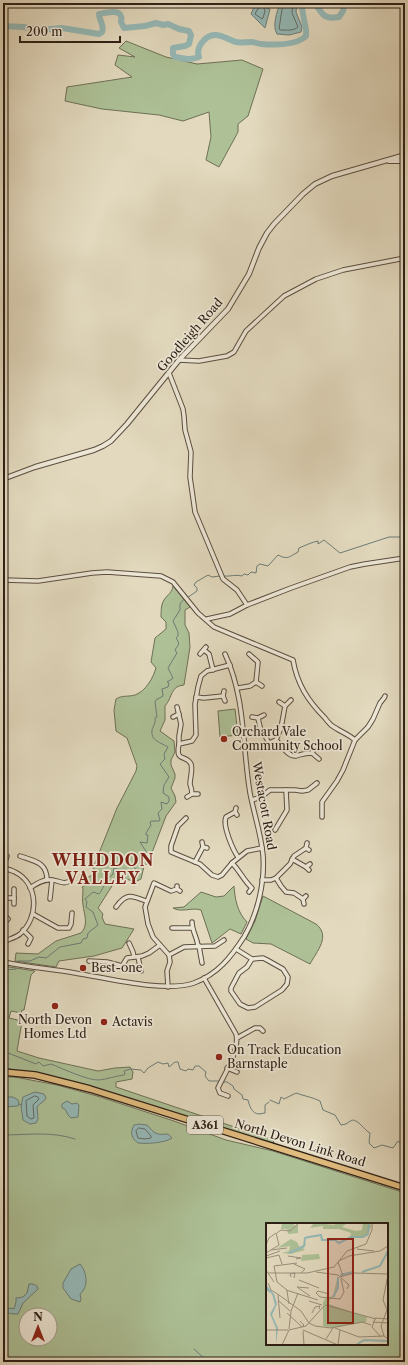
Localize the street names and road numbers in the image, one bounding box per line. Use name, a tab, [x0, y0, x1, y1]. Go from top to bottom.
street label: Goodleigh Road	[154, 294, 226, 374]
street label: Westacott Road	[249, 760, 280, 852]
street label: North Devon Link Road	[233, 1115, 368, 1170]
road number: A361	[187, 1116, 223, 1134]

